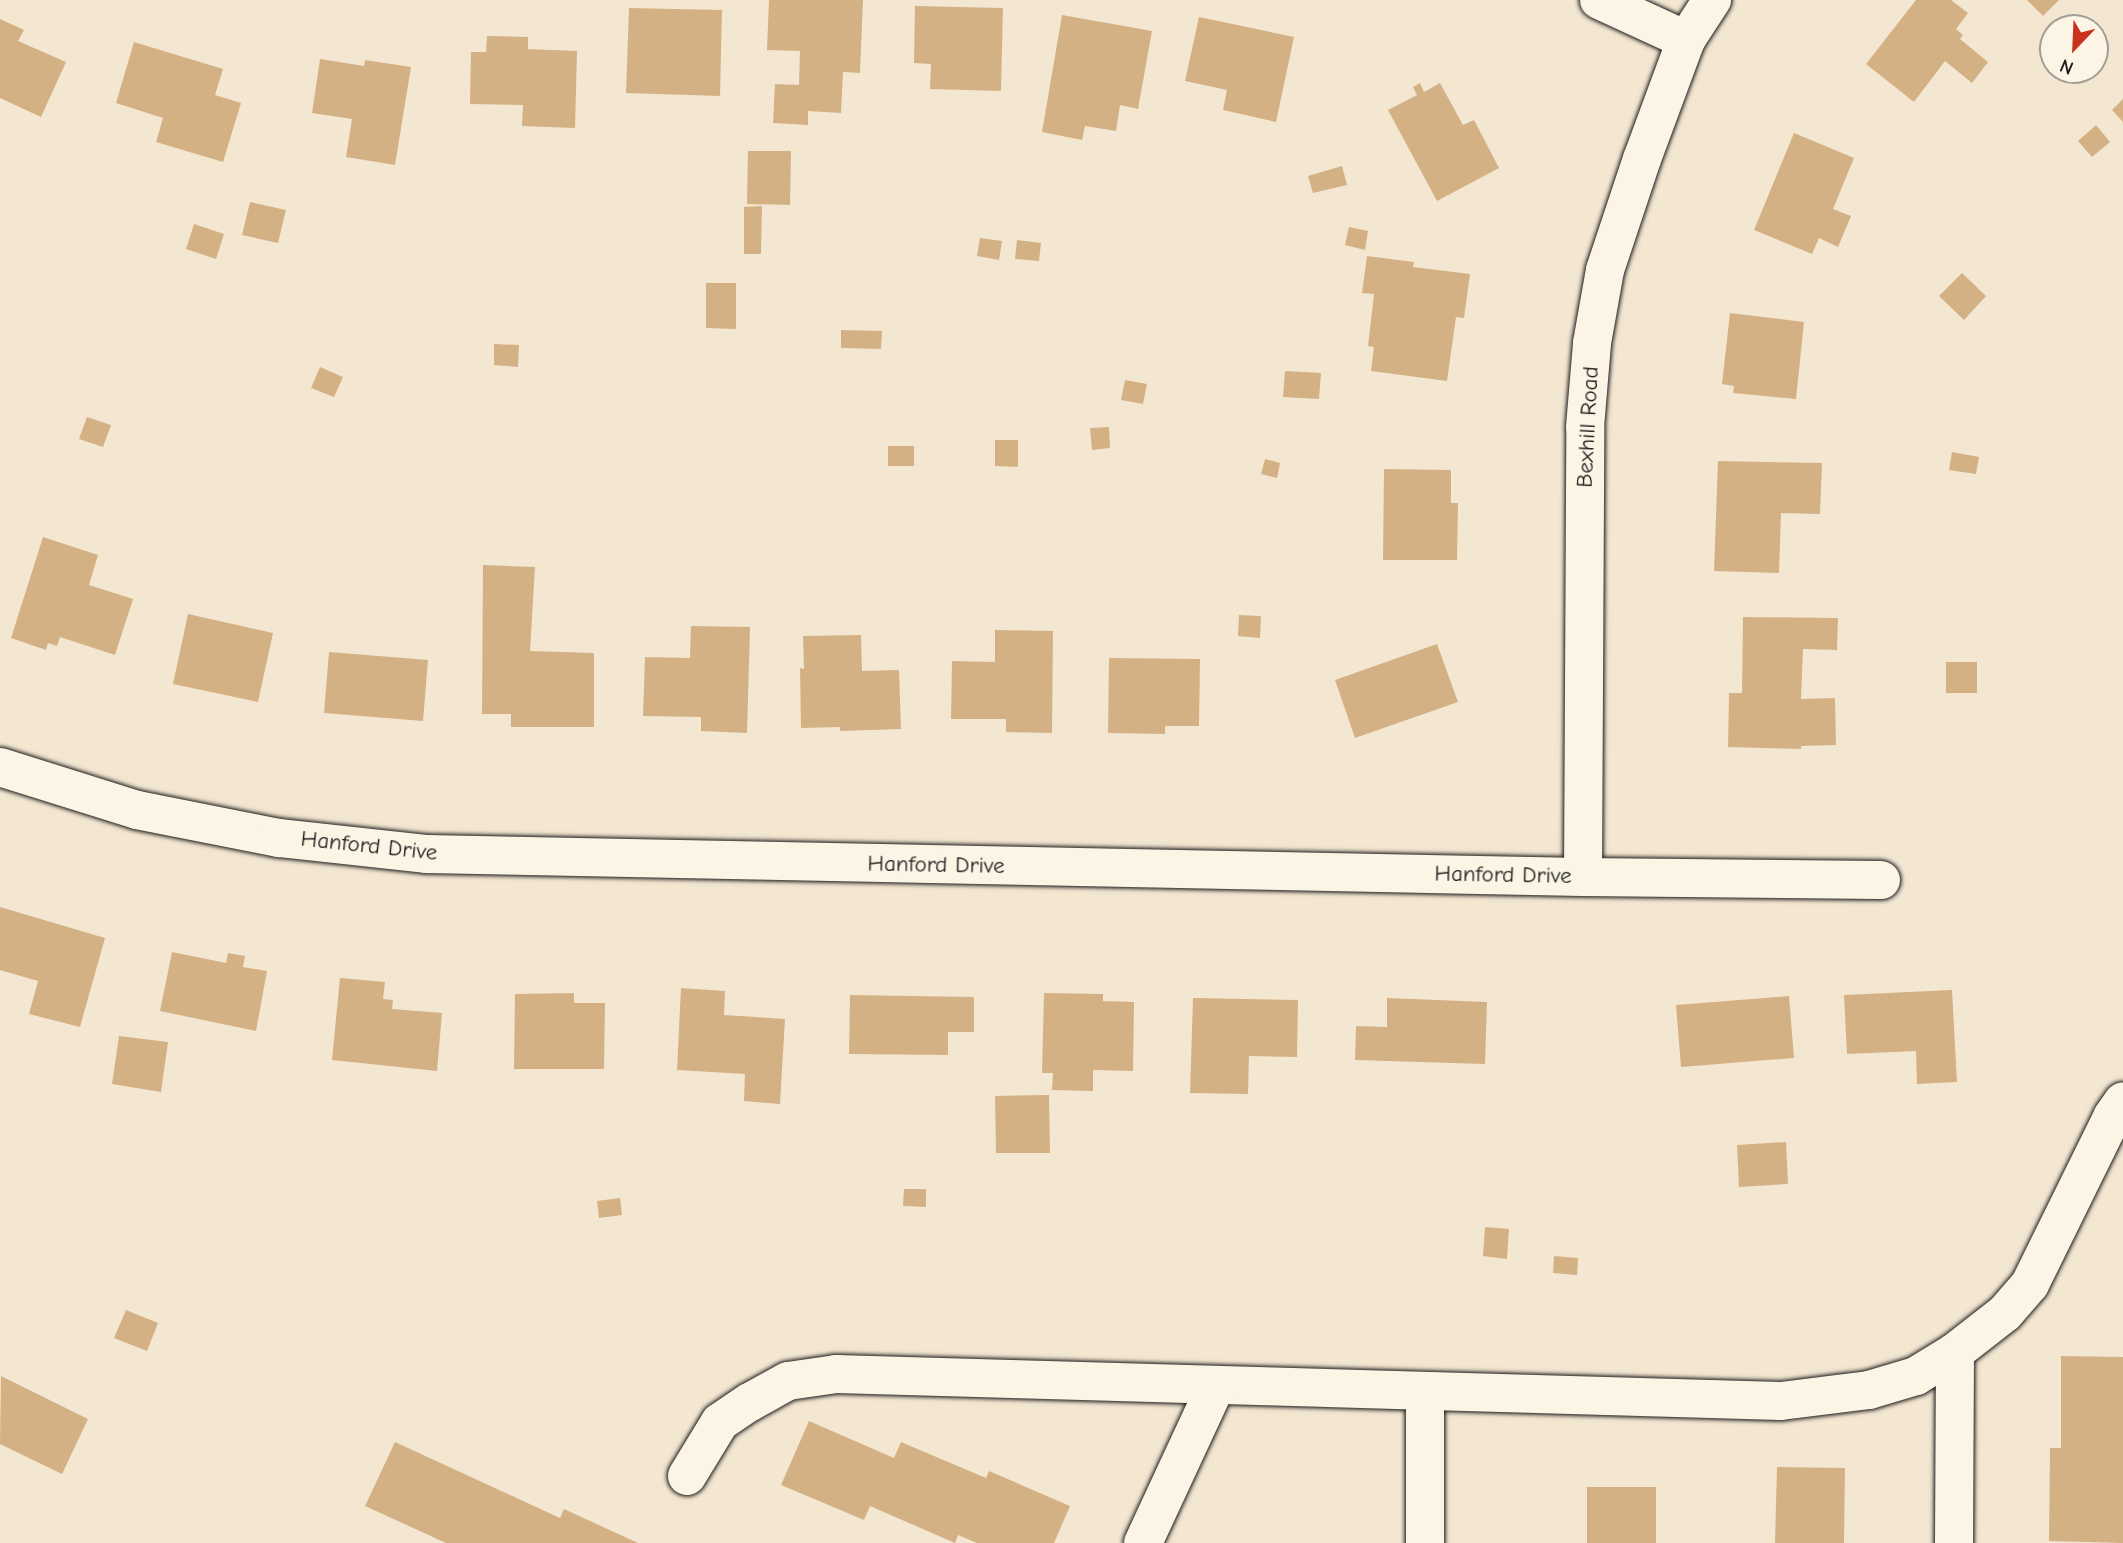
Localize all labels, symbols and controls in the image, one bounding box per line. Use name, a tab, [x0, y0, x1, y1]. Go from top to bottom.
north arrow	[2039, 14, 2109, 84]
text: N	[2057, 54, 2077, 79]
street label: Bexhill Road	[1571, 366, 1605, 488]
street label: Hanford Drive	[299, 825, 439, 867]
street label: Hanford Drive	[867, 850, 1005, 880]
street label: Hanford Drive	[1434, 860, 1572, 890]

